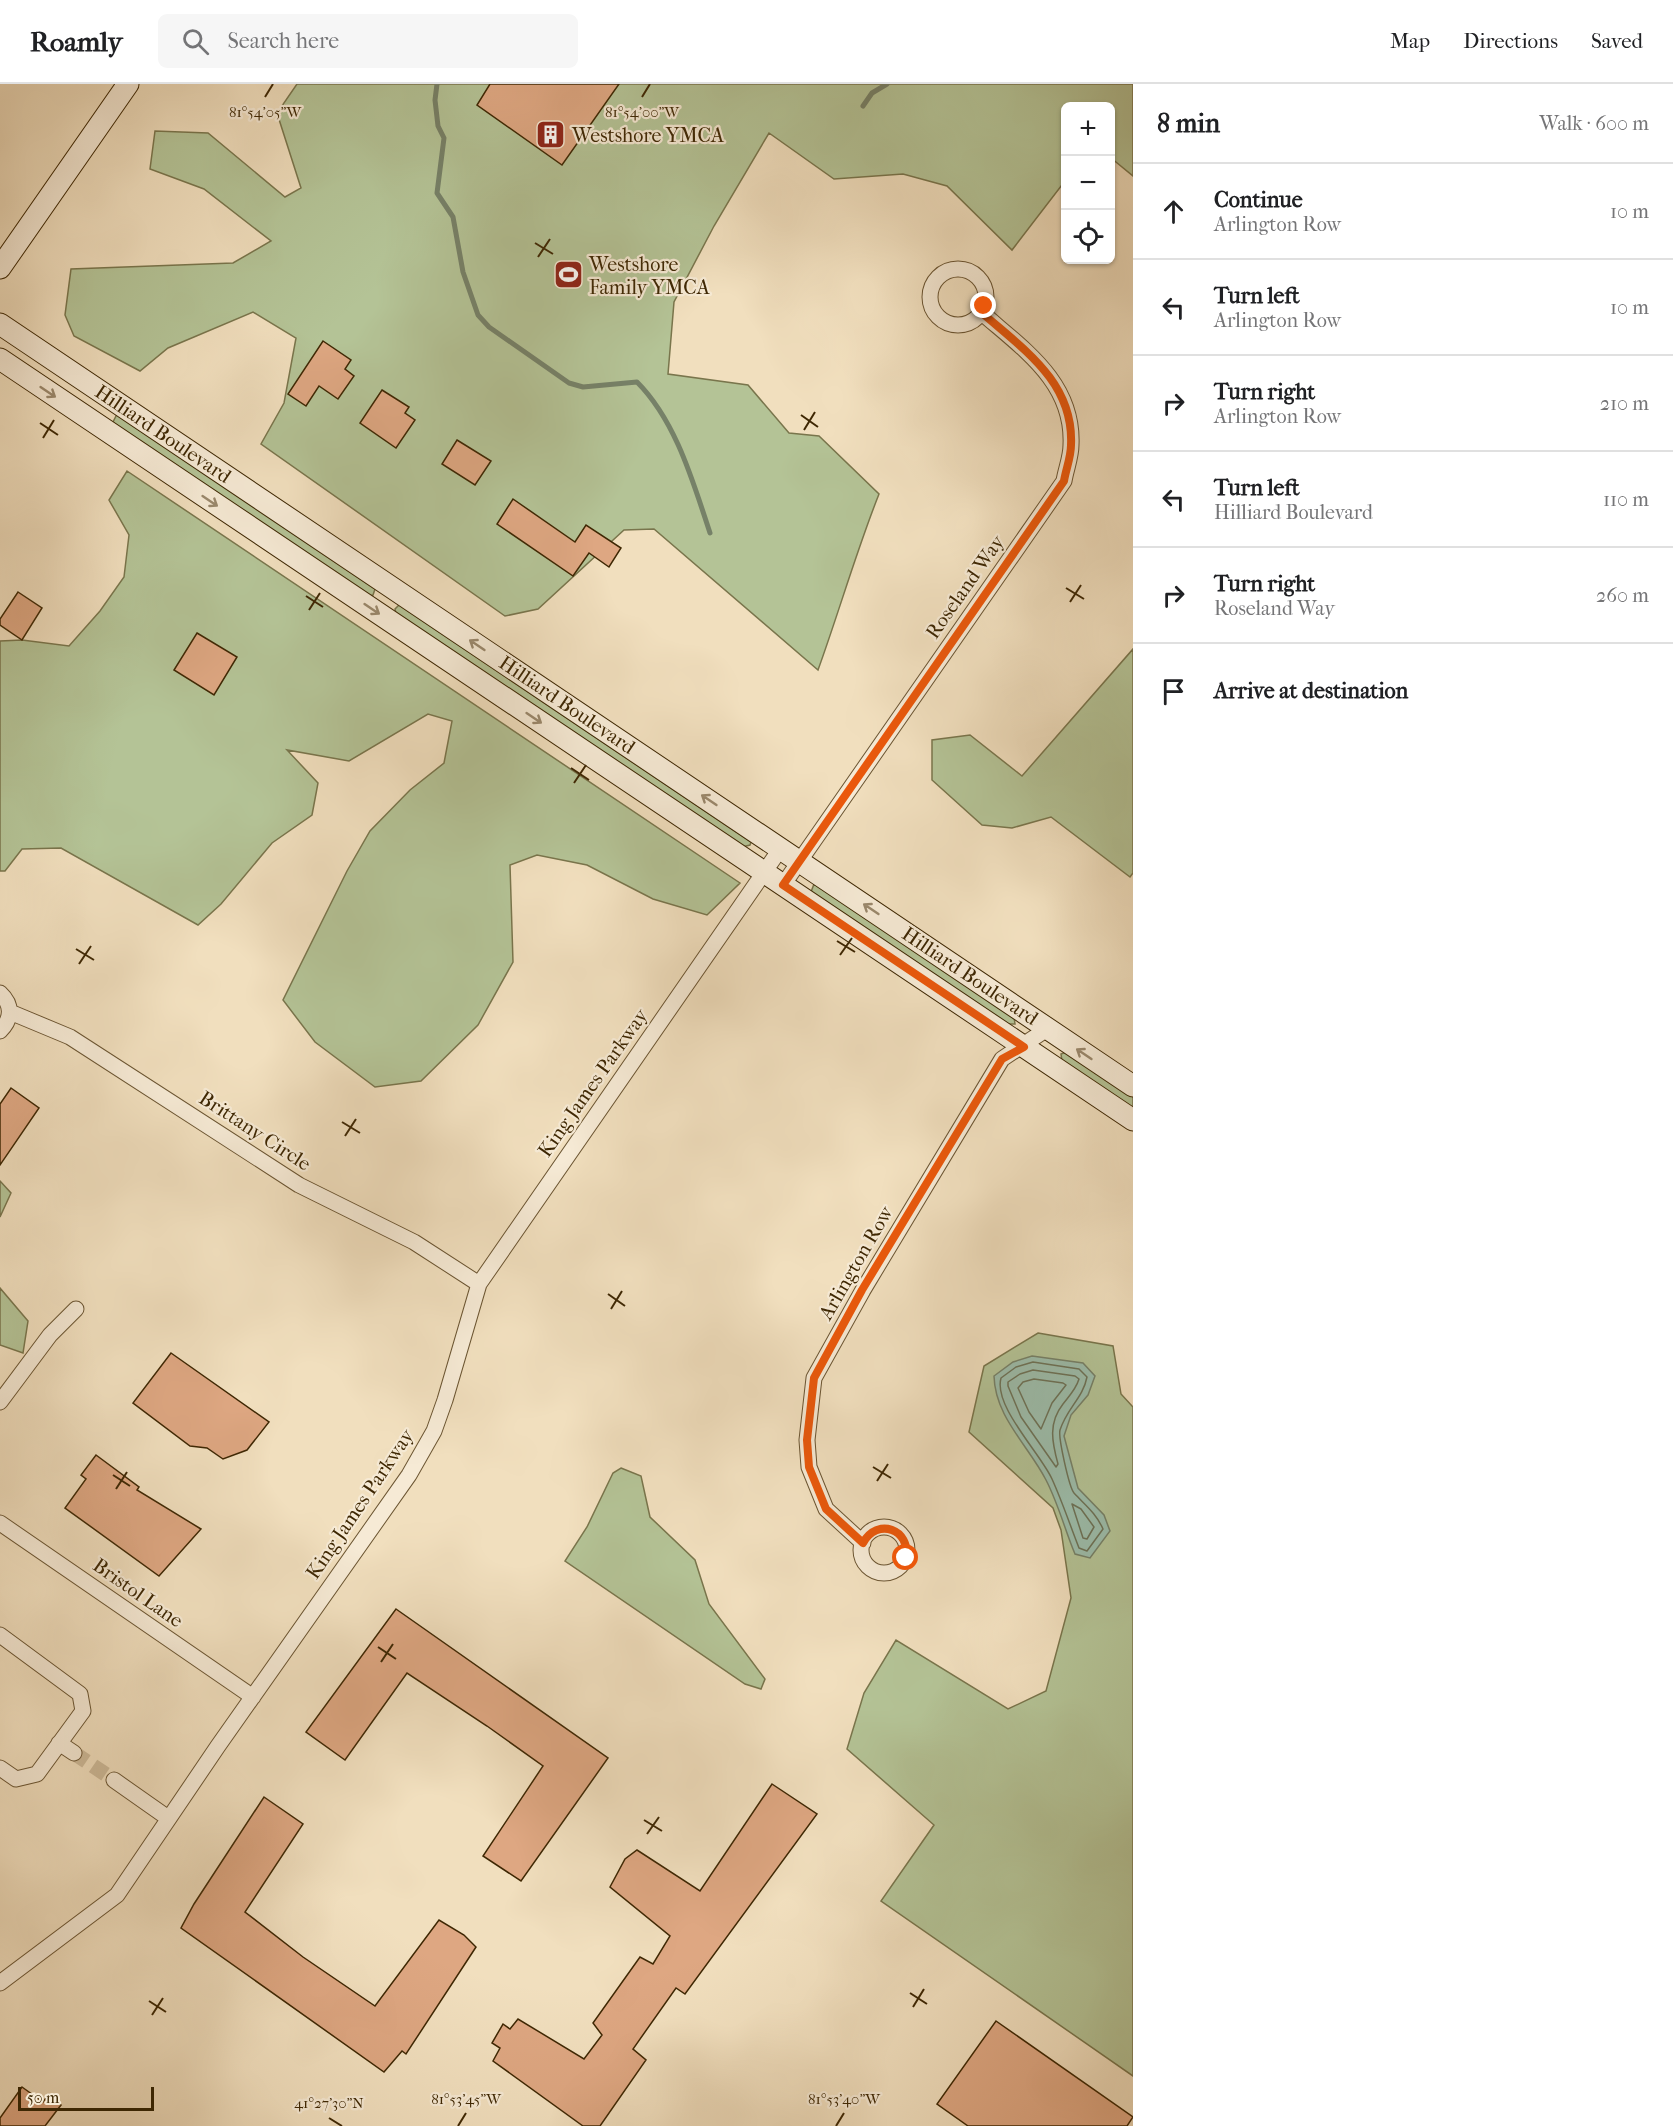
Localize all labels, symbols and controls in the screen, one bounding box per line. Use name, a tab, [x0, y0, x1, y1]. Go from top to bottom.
search box	[158, 14, 578, 68]
text: Roamly	[30, 25, 122, 58]
icon: search	[179, 25, 212, 58]
text: Search here	[227, 28, 339, 54]
text: Map	[1390, 29, 1430, 53]
text: Directions	[1463, 29, 1558, 53]
text: Saved	[1591, 29, 1643, 53]
map controls	[1061, 102, 1115, 264]
button: +	[1061, 102, 1115, 156]
text: 81°54'05"W	[229, 103, 302, 121]
text: 81°54'00"W	[605, 103, 680, 121]
text: 8 min	[1157, 108, 1220, 139]
text: Walk · 600 m	[1539, 112, 1649, 135]
building icon: Westshore YMCA	[535, 119, 567, 151]
place label: Westshore YMCA	[571, 124, 725, 147]
button: −	[1061, 156, 1115, 210]
text: Continue	[1214, 187, 1303, 213]
icon: ahead	[1157, 195, 1190, 228]
text: 10 m	[1610, 200, 1649, 223]
button: locate	[1061, 210, 1115, 264]
text: Arlington Row	[1214, 213, 1341, 236]
place label: Westshore Family YMCA	[588, 253, 711, 299]
sports icon: Westshore Family YMCA	[552, 259, 584, 291]
text: Turn left	[1214, 283, 1300, 309]
icon: left	[1157, 291, 1190, 324]
route end	[970, 292, 996, 318]
text: 10 m	[1610, 296, 1649, 319]
text: Arlington Row	[1214, 309, 1341, 332]
text: Turn right	[1214, 379, 1315, 405]
street label: Hilliard Boulevard	[91, 380, 236, 489]
one-way arrow	[40, 386, 56, 398]
icon: right	[1157, 387, 1190, 420]
text: 210 m	[1600, 392, 1649, 415]
text: Arlington Row	[1214, 405, 1341, 428]
text: Turn left	[1214, 475, 1300, 501]
icon: left	[1157, 483, 1190, 516]
text: 110 m	[1603, 488, 1649, 511]
one-way arrow	[201, 495, 218, 507]
text: Hilliard Boulevard	[1214, 501, 1373, 524]
street label: Roseland Way	[921, 530, 1010, 643]
text: Turn right	[1214, 571, 1315, 597]
icon: right	[1157, 579, 1190, 612]
text: 260 m	[1596, 584, 1649, 607]
text: Roseland Way	[1214, 597, 1335, 620]
one-way arrow	[363, 603, 380, 615]
one-way arrow	[469, 639, 486, 651]
street label: Hilliard Boulevard	[495, 651, 640, 760]
icon: arrive	[1157, 675, 1190, 708]
text: Arrive at destination	[1214, 678, 1408, 704]
one-way arrow	[525, 712, 542, 724]
one-way arrow	[701, 794, 718, 806]
one-way arrow	[863, 903, 879, 915]
street label: Hilliard Boulevard	[898, 922, 1043, 1031]
street label: King James Parkway	[533, 1003, 654, 1161]
one-way arrow	[1077, 1048, 1093, 1060]
street label: Brittany Circle	[195, 1086, 315, 1176]
street label: Arlington Row	[814, 1201, 898, 1325]
street label: King James Parkway	[301, 1424, 419, 1583]
route start	[892, 1544, 918, 1570]
street label: Bristol Lane	[89, 1554, 187, 1632]
scale bar	[18, 2084, 154, 2112]
text: 50 m	[27, 2088, 59, 2107]
text: 81°53'45"W	[431, 2090, 502, 2108]
text: 81°53'40"W	[808, 2090, 881, 2108]
text: 41°27'30"N	[294, 2094, 364, 2112]

